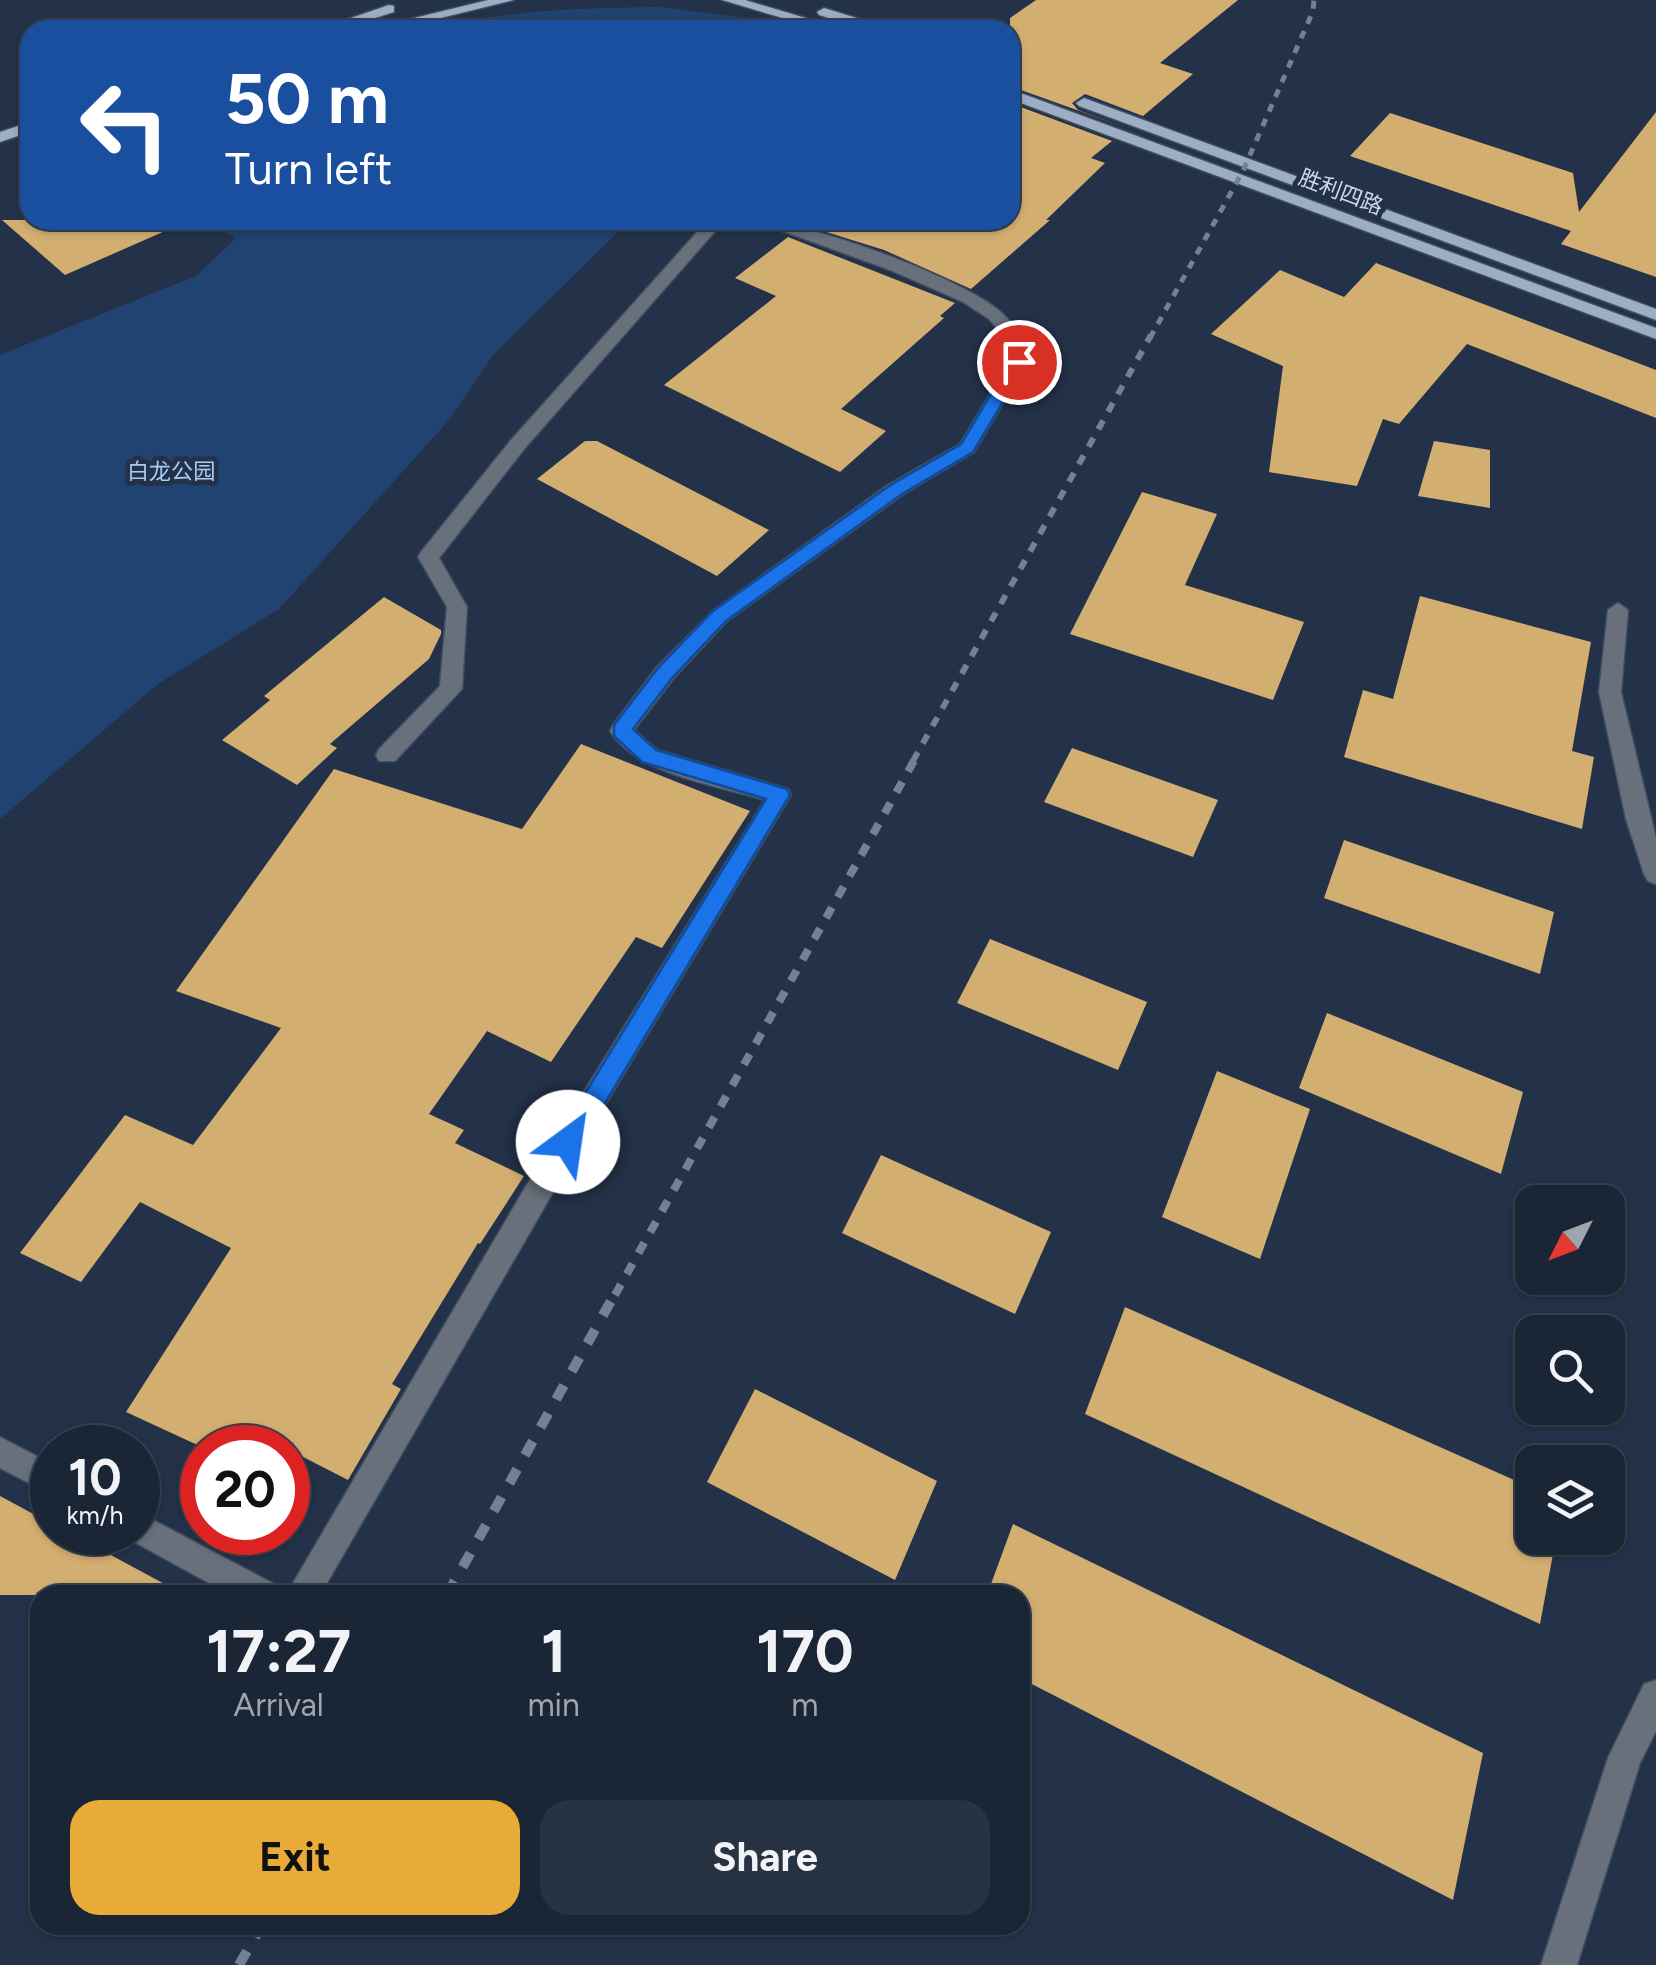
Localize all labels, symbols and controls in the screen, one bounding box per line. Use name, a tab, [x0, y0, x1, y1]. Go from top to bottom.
text: 50 m	[225, 56, 389, 141]
icon: left	[60, 60, 190, 190]
text: Turn left	[225, 141, 392, 195]
street label: 胜利四路	[1295, 164, 1387, 220]
pin	[977, 320, 1062, 405]
icon: arrive	[992, 335, 1047, 390]
park label: 白龙公园	[127, 458, 215, 485]
position arrow	[516, 1090, 620, 1194]
north arrow	[1515, 1185, 1625, 1295]
map controls	[1515, 1185, 1625, 1555]
button: search	[1515, 1315, 1625, 1425]
speed limit sign: 20	[180, 1425, 310, 1555]
button: layers	[1515, 1445, 1625, 1555]
text: 10	[68, 1447, 122, 1508]
text: km/h	[66, 1500, 124, 1530]
text: 17:27	[206, 1615, 351, 1687]
text: 1	[541, 1615, 566, 1687]
text: 170	[756, 1615, 854, 1687]
text: Arrival	[234, 1686, 324, 1724]
text: min	[527, 1686, 580, 1724]
text: m	[791, 1686, 819, 1724]
button: Exit	[70, 1800, 520, 1915]
button: Share	[540, 1800, 990, 1915]

